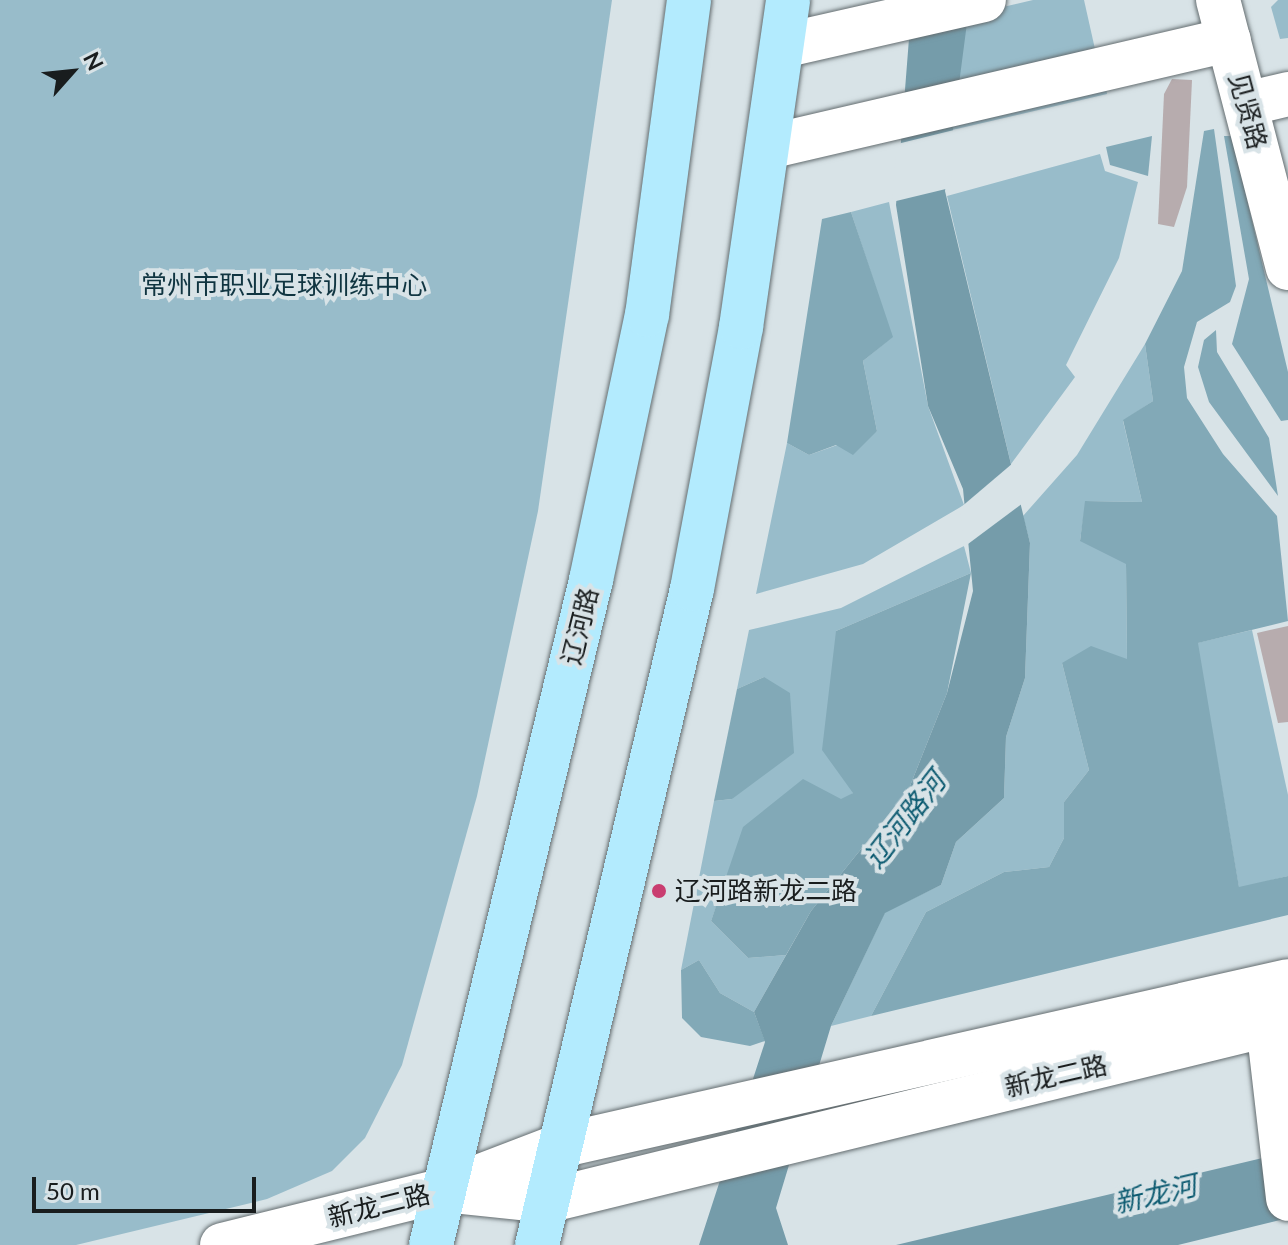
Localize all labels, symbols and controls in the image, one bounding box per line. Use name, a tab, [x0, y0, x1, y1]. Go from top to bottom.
north arrow	[32, 32, 112, 112]
text: N	[78, 47, 110, 75]
street label: 见贤路	[1223, 69, 1273, 153]
park label: 常州市职业足球训练中心	[141, 269, 427, 301]
street label: 辽河路	[555, 584, 605, 668]
water label: 辽河路河	[856, 765, 952, 873]
place label: 辽河路新龙二路	[675, 875, 857, 907]
marker: 辽河路新龙二路	[650, 882, 668, 900]
street label: 新龙二路	[1002, 1049, 1110, 1103]
scale bar	[36, 1161, 260, 1211]
water label: 新龙河	[1110, 1167, 1200, 1219]
text: 50 m	[46, 1176, 100, 1205]
street label: 新龙二路	[325, 1178, 433, 1234]

